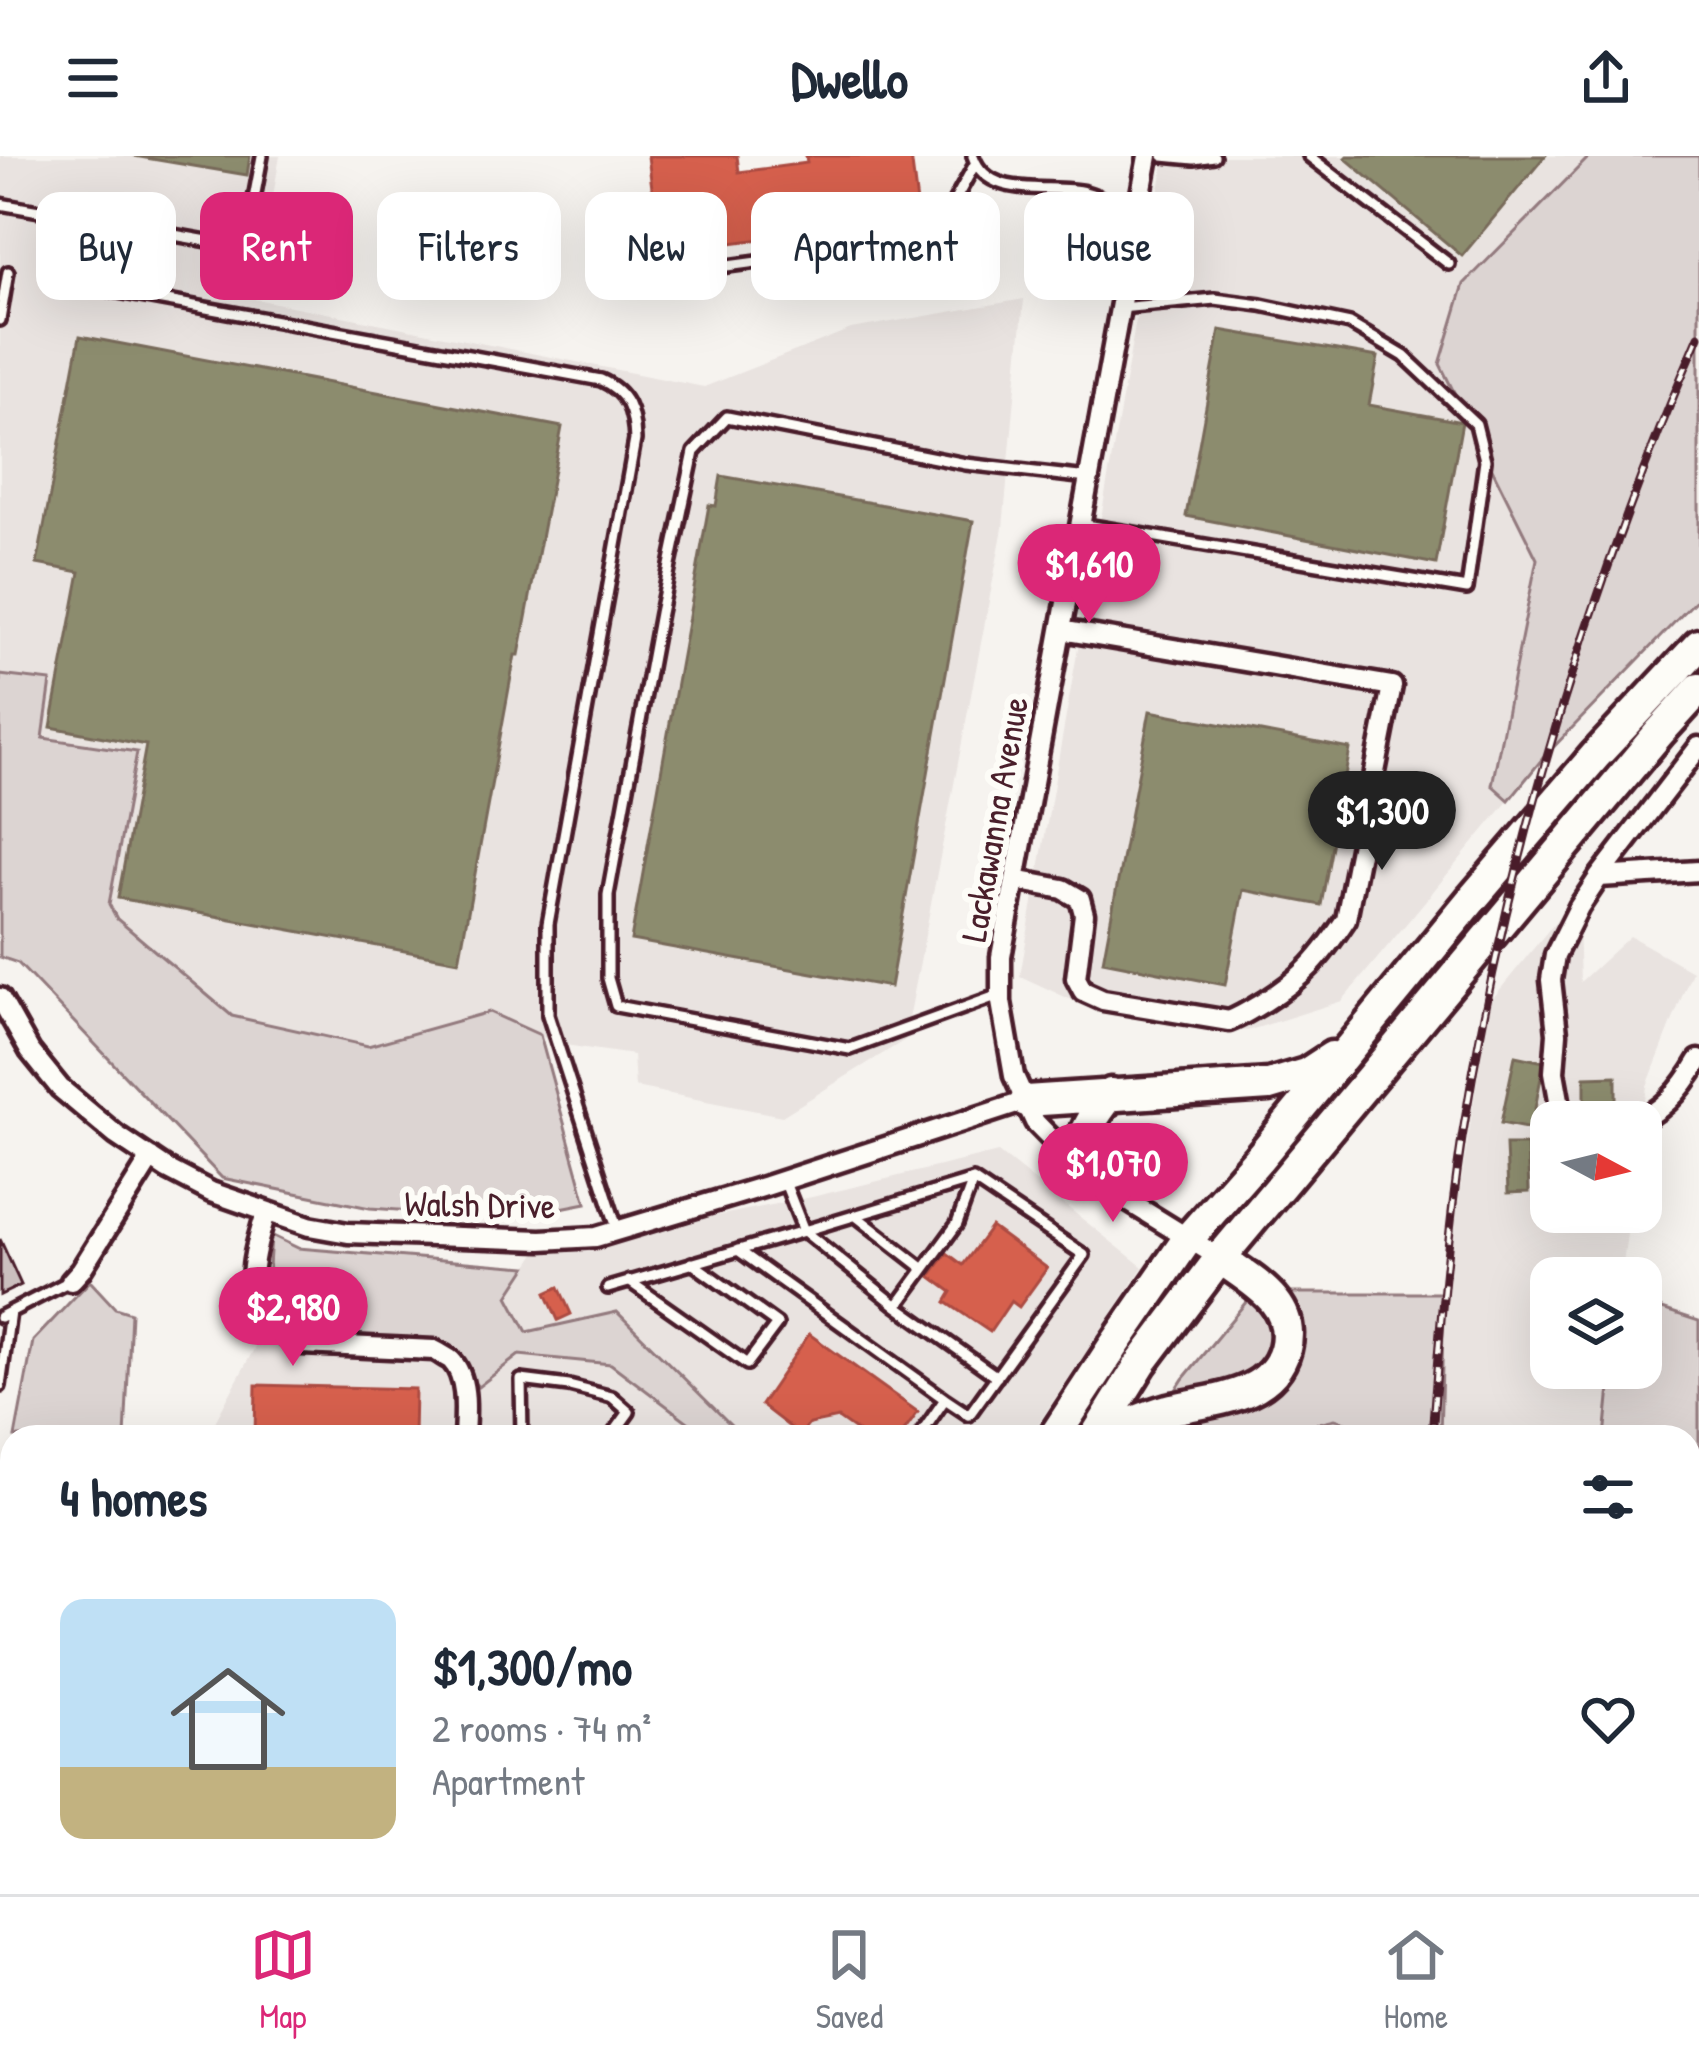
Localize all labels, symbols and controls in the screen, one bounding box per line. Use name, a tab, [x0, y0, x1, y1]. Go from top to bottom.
text: Dwello	[791, 42, 908, 115]
icon: menu	[60, 45, 126, 111]
icon: share	[1573, 45, 1639, 111]
chip: Buy	[36, 192, 176, 300]
chip: Rent	[200, 192, 353, 300]
chip: Filters	[377, 192, 561, 300]
chip: New	[585, 192, 727, 300]
chip: Apartment	[751, 192, 1000, 300]
chip: House	[1024, 192, 1194, 300]
pin: $1,610	[991, 524, 1187, 626]
text: $1,610	[1045, 536, 1134, 589]
street label: Lackawanna Avenue	[948, 693, 1039, 945]
pin: $1,300	[1284, 771, 1480, 873]
text: $1,300	[1335, 783, 1429, 836]
north arrow	[1530, 1101, 1662, 1233]
map controls	[1530, 1101, 1662, 1389]
pin: $1,070	[1015, 1123, 1211, 1225]
text: $1,070	[1065, 1135, 1161, 1188]
street label: Walsh Drive	[404, 1178, 556, 1229]
button: layers	[1530, 1257, 1662, 1389]
pin: $2,980	[195, 1267, 391, 1369]
text: $2,980	[246, 1279, 340, 1332]
text: 4 homes	[60, 1463, 207, 1532]
icon: filters	[1575, 1464, 1641, 1530]
text: $1,300/mo	[432, 1632, 632, 1701]
icon: home	[156, 1647, 300, 1791]
icon: heart	[1575, 1686, 1641, 1752]
text: 2 rooms · 74 m²	[432, 1701, 651, 1754]
text: Apartment	[432, 1754, 585, 1807]
tab: Map	[250, 1922, 316, 2038]
tab: Saved	[816, 1922, 883, 2038]
tab: Home	[1383, 1922, 1449, 2038]

